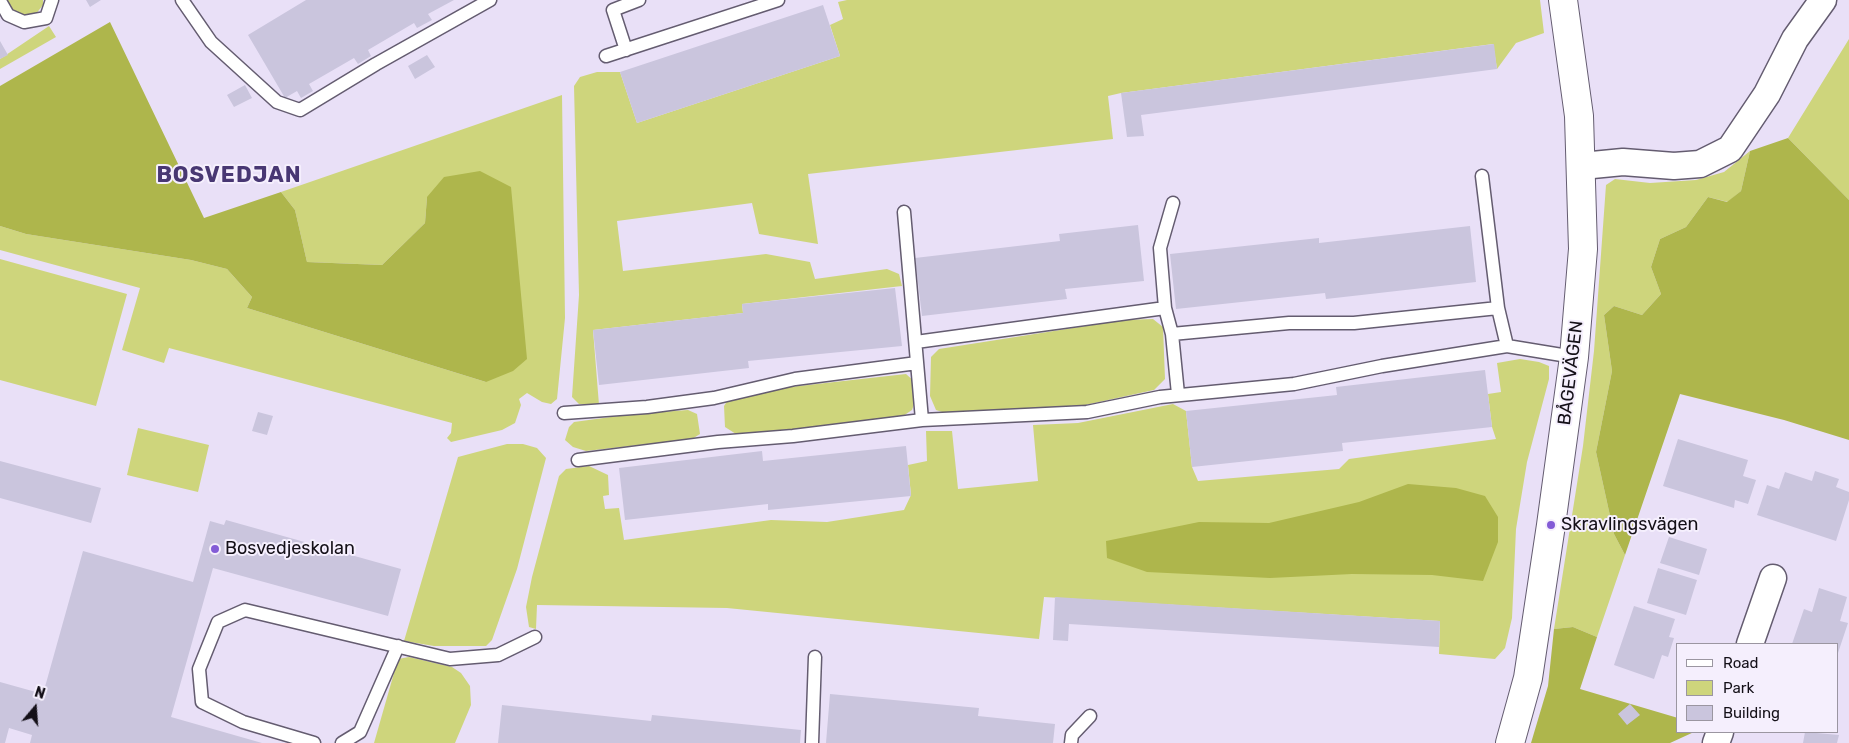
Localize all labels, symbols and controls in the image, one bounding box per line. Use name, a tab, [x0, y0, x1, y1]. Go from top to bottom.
district label: BOSVEDJAN	[155, 163, 303, 189]
street label: BÅGEVÄGEN	[1554, 320, 1588, 426]
place label: Skravlingsvägen	[1561, 514, 1698, 536]
marker: Skravlingsvägen	[1545, 519, 1557, 531]
place label: Bosvedjeskolan	[225, 538, 355, 560]
marker: Bosvedjeskolan	[209, 543, 221, 555]
legend	[1676, 643, 1839, 733]
text: Road	[1723, 654, 1759, 672]
text: Park	[1723, 679, 1754, 697]
north arrow	[10, 683, 60, 733]
text: N	[32, 684, 47, 703]
text: Building	[1723, 704, 1780, 722]

